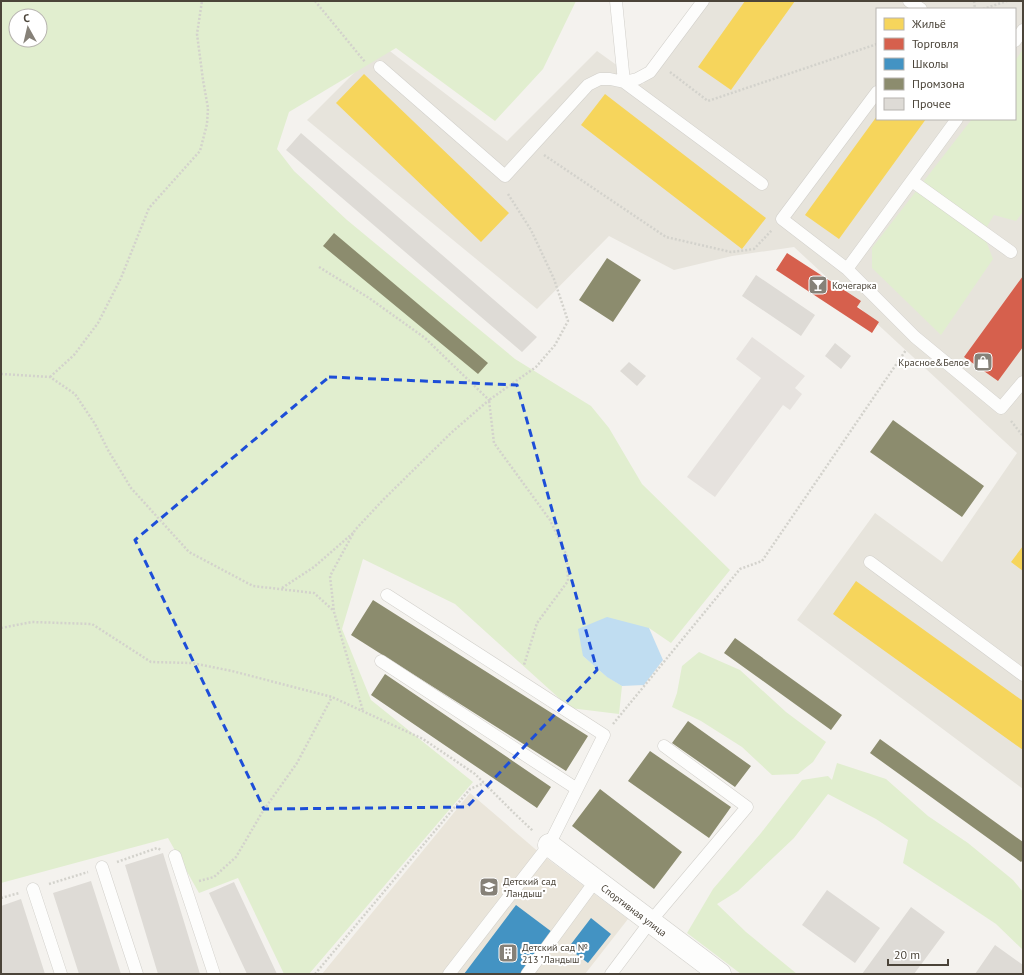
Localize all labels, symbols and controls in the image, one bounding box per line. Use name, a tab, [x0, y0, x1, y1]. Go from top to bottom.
north arrow	[8, 8, 48, 48]
legend	[876, 8, 1016, 120]
text: С	[23, 11, 31, 25]
text: Жильё	[911, 16, 946, 31]
text: Торговля	[912, 36, 958, 51]
text: Школы	[912, 56, 948, 71]
text: Промзона	[912, 76, 965, 91]
text: Прочее	[912, 96, 951, 111]
bar icon: Кочегарка	[807, 274, 829, 296]
place label: Кочегарка	[832, 279, 877, 292]
shop icon: Красное&Белое	[972, 351, 994, 373]
place label: Красное&Белое	[898, 356, 969, 369]
place label: Детский сад "Ландыш"	[503, 875, 557, 900]
school or university icon: Детский сад "Ландыш"	[478, 876, 500, 898]
street label: Спортивная улица	[598, 881, 669, 939]
place label: Детский сад № 213 "Ландыш"	[522, 941, 588, 966]
scale bar	[888, 941, 948, 967]
building icon: Детский сад № 213 "Ландыш"	[497, 942, 519, 964]
text: 20 m	[894, 947, 920, 962]

